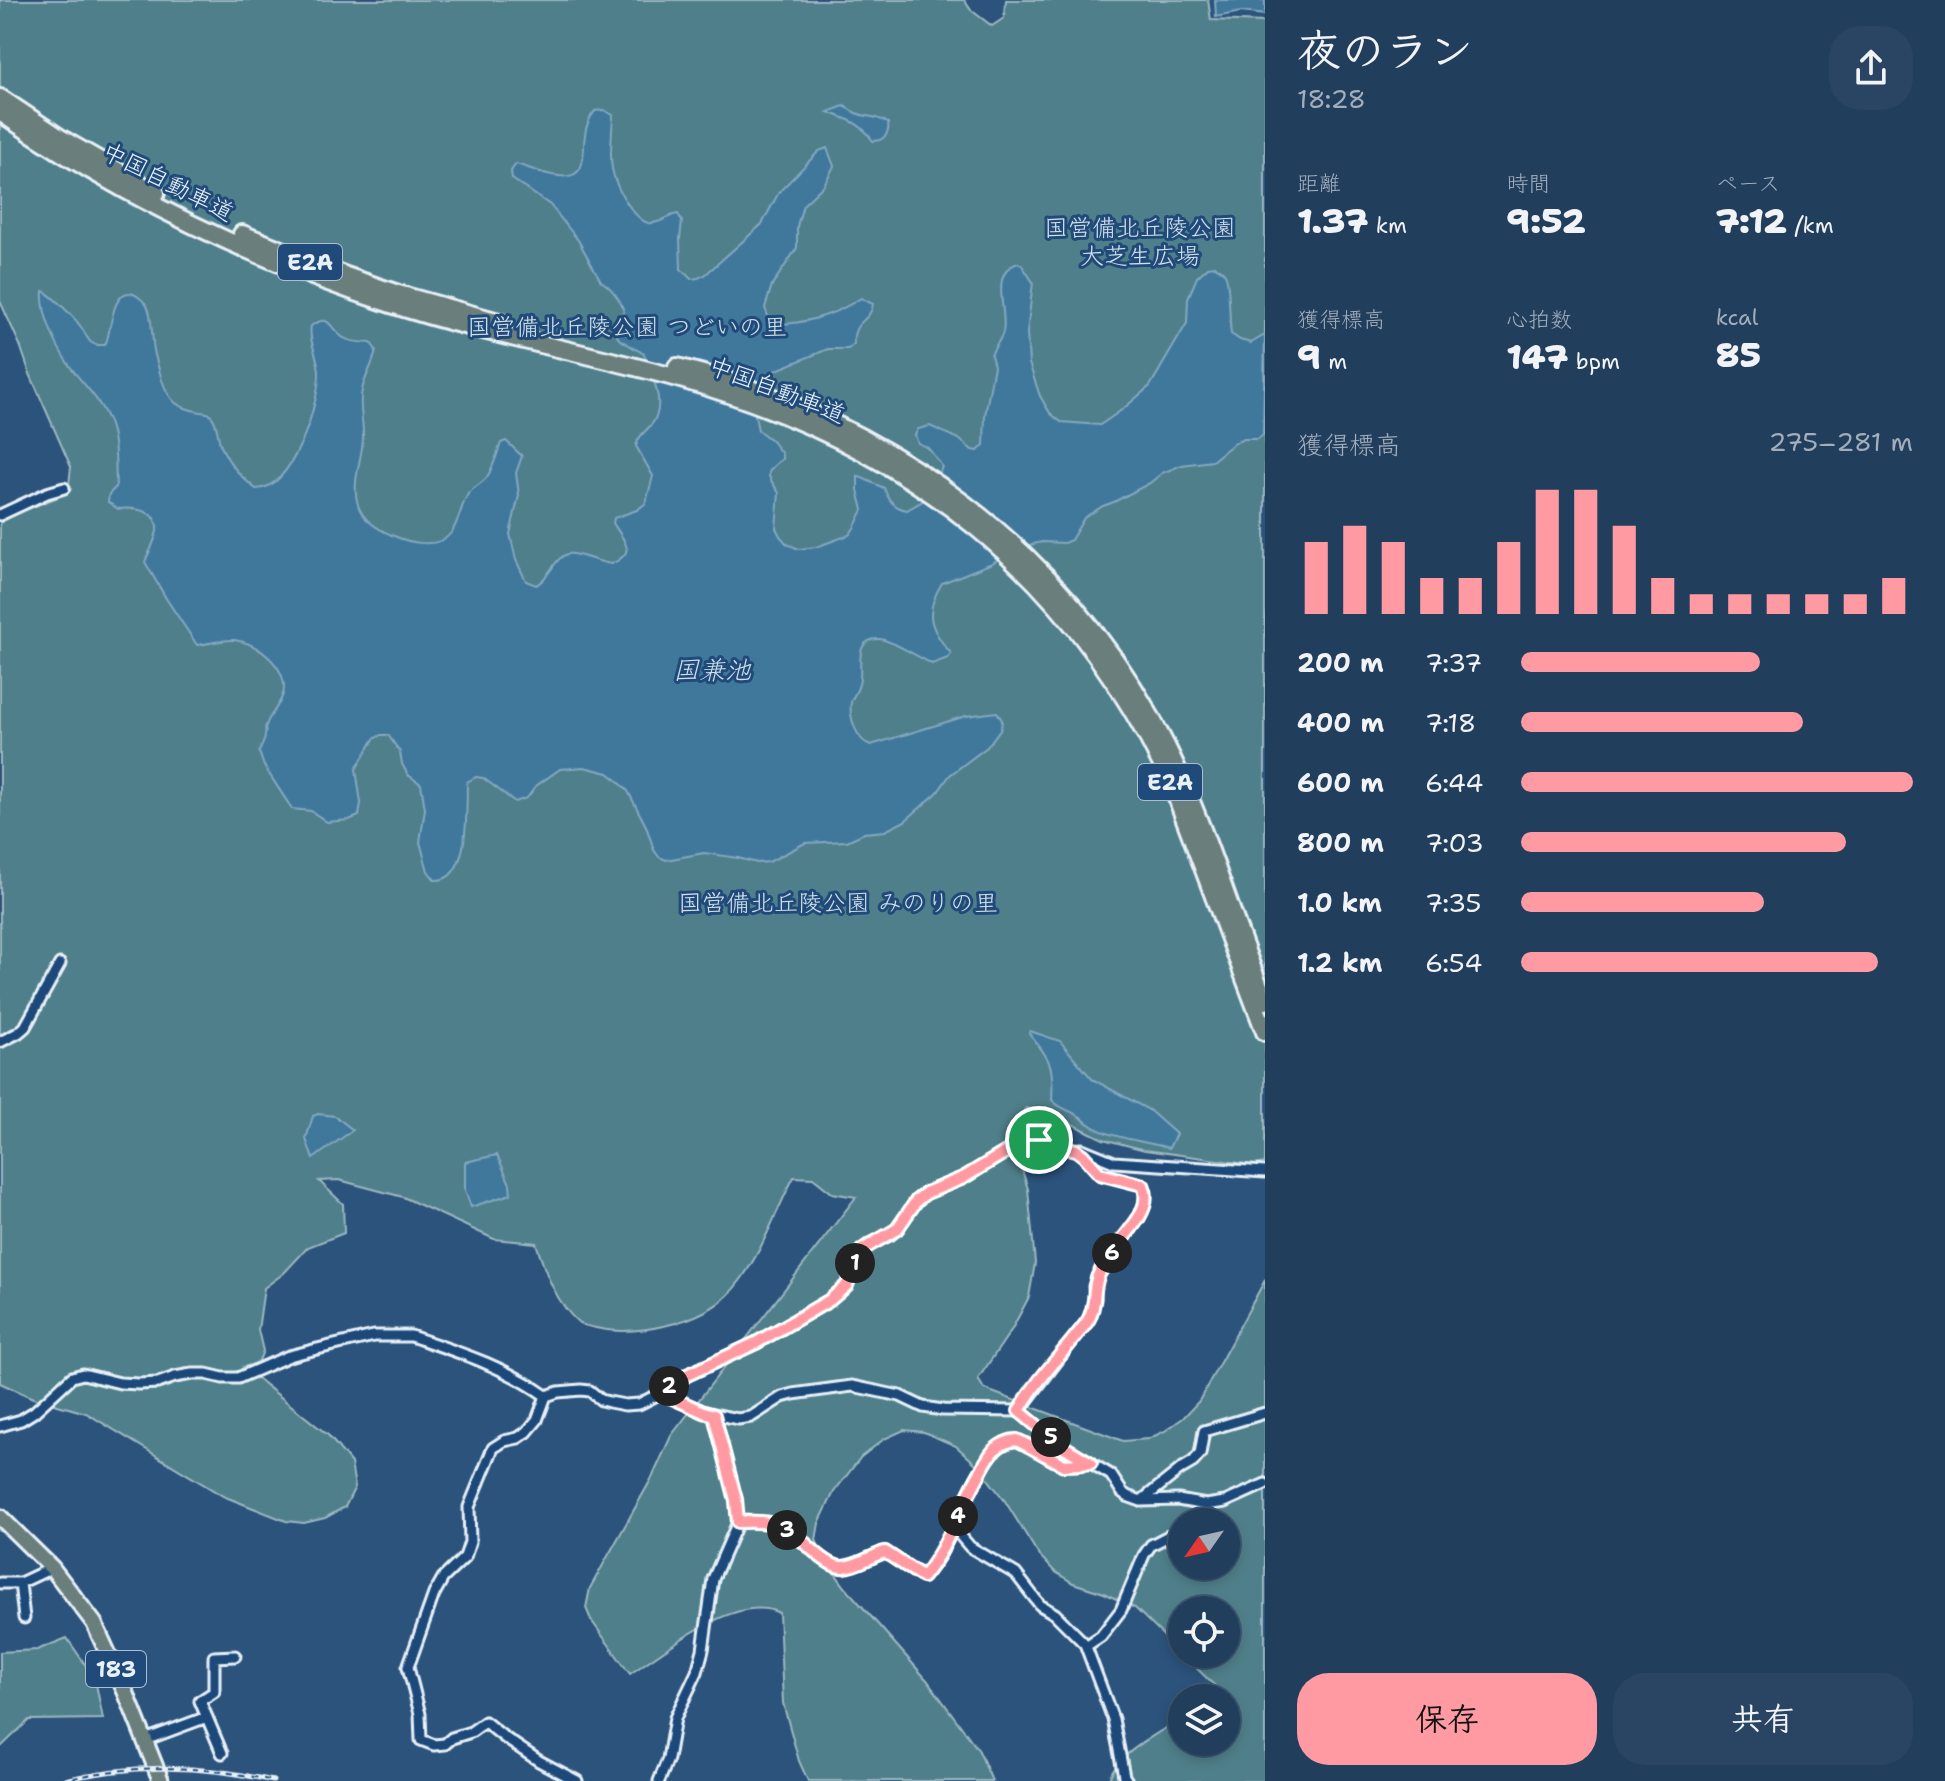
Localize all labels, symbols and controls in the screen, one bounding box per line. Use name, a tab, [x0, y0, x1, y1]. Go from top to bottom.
text: 夜のラン	[1297, 21, 1473, 80]
button: share	[1829, 26, 1913, 110]
text: 18:28	[1297, 81, 1366, 116]
street label: 中国自動車道	[97, 135, 239, 229]
text: 距離	[1297, 169, 1341, 198]
text: 時間	[1506, 169, 1550, 198]
text: ペース	[1716, 169, 1780, 198]
text: 1.37	[1297, 198, 1368, 244]
text: 9:52	[1506, 198, 1586, 244]
text: 7:12	[1716, 198, 1787, 244]
text: km	[1368, 211, 1407, 240]
text: /km	[1787, 211, 1834, 240]
park label: 国営備北丘陵公園 大芝生広場	[1044, 212, 1236, 272]
road number: E2A	[278, 244, 342, 280]
text: kcal	[1716, 303, 1758, 332]
text: 獲得標高	[1297, 305, 1385, 334]
text: 心拍数	[1506, 305, 1572, 334]
park label: 国営備北丘陵公園 つどいの里	[467, 311, 787, 343]
text: 85	[1716, 332, 1761, 378]
text: 9	[1297, 334, 1321, 380]
text: 147	[1506, 334, 1568, 380]
text: m	[1321, 347, 1347, 376]
text: bpm	[1568, 347, 1620, 376]
street label: 中国自動車道	[704, 349, 850, 431]
text: 275–281 m	[1769, 424, 1913, 459]
text: 獲得標高	[1297, 427, 1401, 462]
text: 200 m	[1297, 645, 1384, 680]
text: 7:37	[1425, 645, 1482, 680]
water label: 国兼池	[673, 652, 752, 687]
text: 400 m	[1297, 705, 1384, 740]
text: 7:18	[1425, 705, 1476, 740]
road number: E2A	[1138, 764, 1202, 800]
text: 600 m	[1297, 765, 1384, 800]
text: 6:44	[1425, 765, 1484, 800]
text: 800 m	[1297, 825, 1384, 860]
text: 7:03	[1425, 825, 1484, 860]
text: 1.0 km	[1297, 885, 1382, 920]
text: 7:35	[1425, 885, 1481, 920]
park label: 国営備北丘陵公園 みのりの里	[678, 887, 998, 919]
text: 1.2 km	[1297, 945, 1382, 980]
text: 6:54	[1425, 945, 1482, 980]
pin	[1005, 1106, 1073, 1174]
icon: arrive	[1017, 1118, 1061, 1162]
pin: 6	[1092, 1233, 1132, 1273]
text: 6	[1104, 1238, 1120, 1267]
pin: 1	[835, 1243, 875, 1283]
text: 1	[850, 1248, 860, 1277]
pin: 2	[649, 1366, 689, 1406]
text: 2	[661, 1371, 677, 1400]
pin: 5	[1031, 1417, 1071, 1457]
text: 5	[1044, 1422, 1058, 1451]
pin: 4	[938, 1496, 978, 1536]
text: 4	[950, 1501, 966, 1530]
north arrow	[1168, 1508, 1240, 1580]
map controls	[1168, 1508, 1240, 1756]
pin: 3	[767, 1510, 807, 1550]
text: 3	[779, 1515, 795, 1544]
button: locate	[1168, 1596, 1240, 1668]
road number: 183	[86, 1651, 146, 1687]
button: 保存	[1297, 1673, 1597, 1765]
button: 共有	[1613, 1673, 1913, 1765]
button: layers	[1168, 1684, 1240, 1756]

